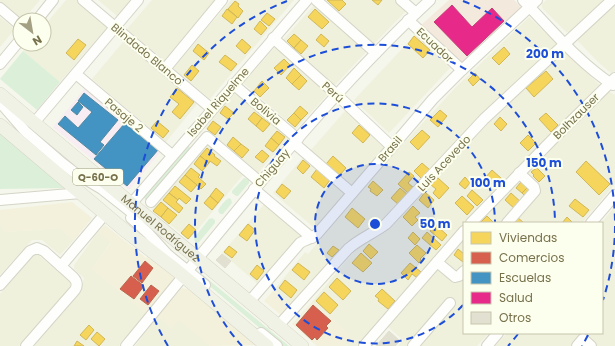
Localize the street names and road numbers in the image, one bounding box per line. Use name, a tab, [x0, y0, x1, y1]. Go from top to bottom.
street label: Blindado Blanco	[108, 19, 186, 89]
street label: Ecuador	[413, 24, 457, 66]
street label: Isabel Riquelme	[183, 64, 253, 140]
street label: Perú	[319, 78, 347, 106]
street label: Bolhzauser	[549, 89, 603, 143]
street label: Bolivia	[247, 93, 285, 129]
street label: Pasaje 2	[101, 94, 147, 136]
street label: Luis Acevedo	[414, 131, 474, 195]
street label: Brasil	[374, 133, 406, 165]
street label: Chiguay	[251, 145, 294, 191]
road number: Q-60-O	[73, 169, 123, 185]
street label: Manuel Rodríguez	[118, 191, 203, 265]

